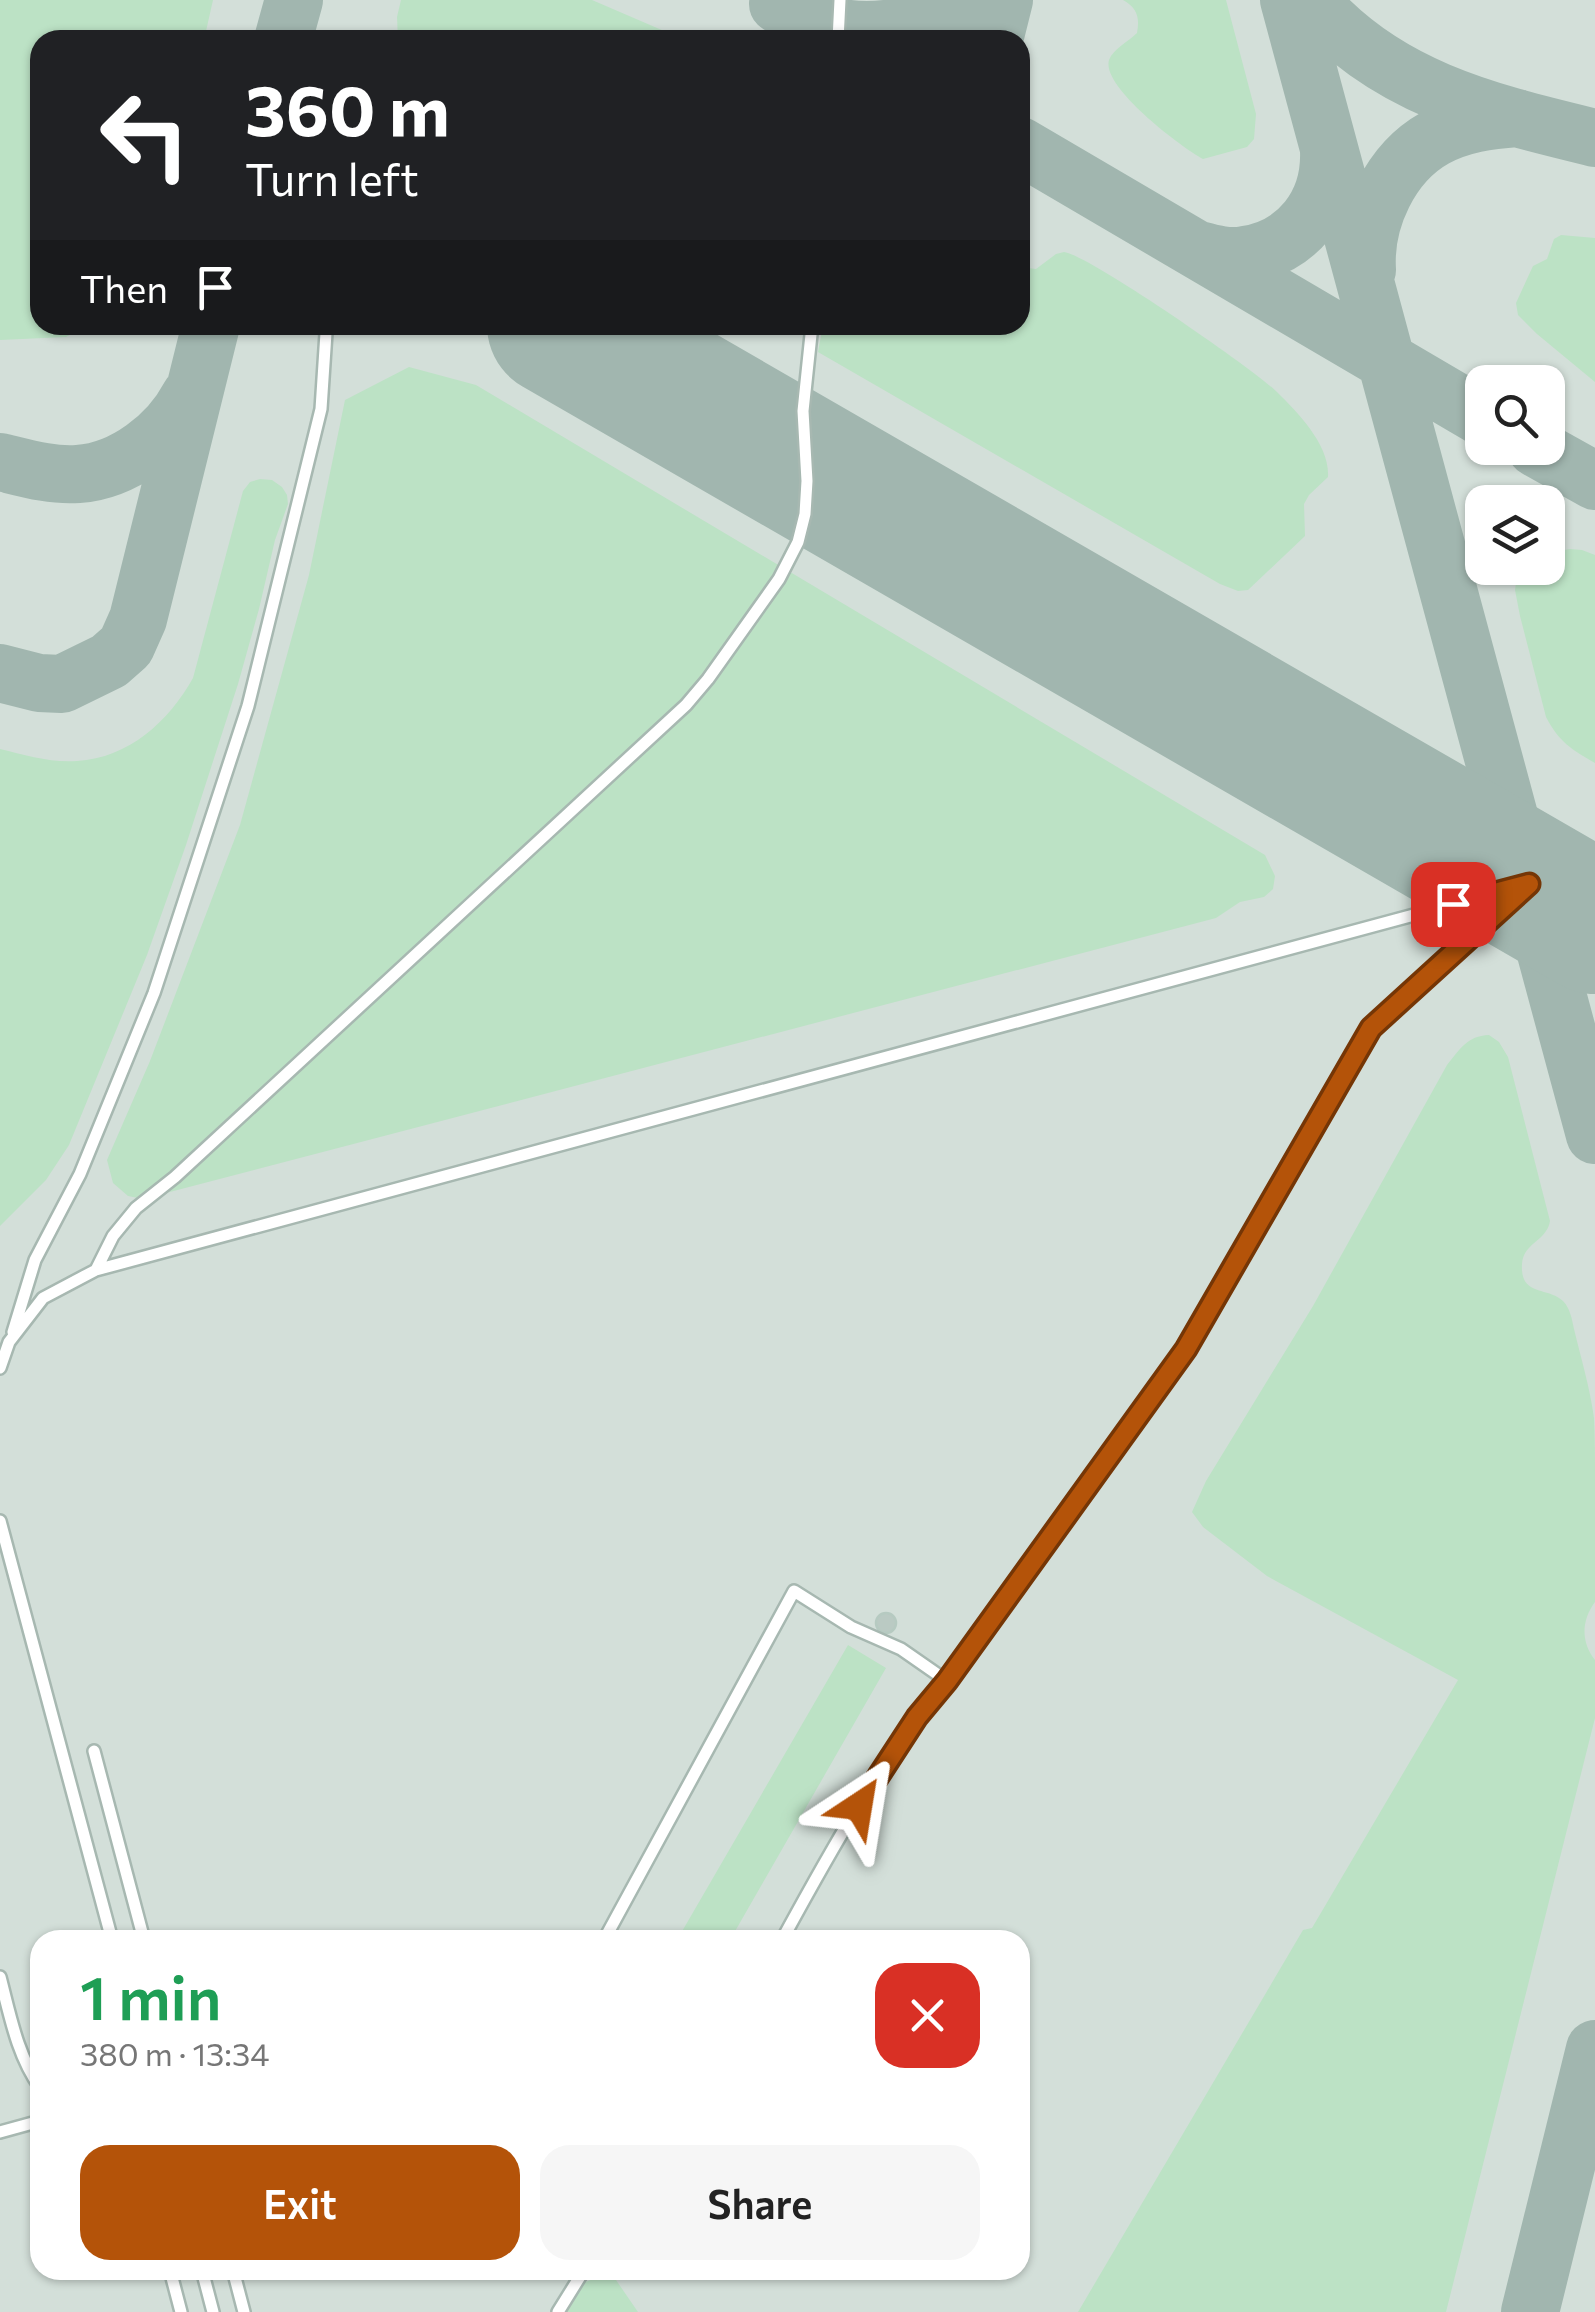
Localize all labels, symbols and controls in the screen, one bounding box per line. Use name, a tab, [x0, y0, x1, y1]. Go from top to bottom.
text: 360 m	[245, 65, 450, 150]
icon: left	[80, 70, 210, 200]
text: Turn left	[245, 150, 419, 205]
icon: arrive	[188, 260, 243, 315]
text: Then	[80, 264, 168, 311]
map controls	[1465, 365, 1565, 585]
button: search	[1465, 365, 1565, 465]
button: layers	[1465, 485, 1565, 585]
pin	[1411, 862, 1496, 947]
icon: arrive	[1426, 877, 1481, 932]
position arrow	[807, 1754, 911, 1858]
text: 1 min	[80, 1959, 221, 2032]
button: close	[875, 1963, 980, 2068]
text: 380 m · 13:34	[80, 2033, 269, 2073]
button: Exit	[80, 2145, 520, 2260]
button: Share	[540, 2145, 980, 2260]

